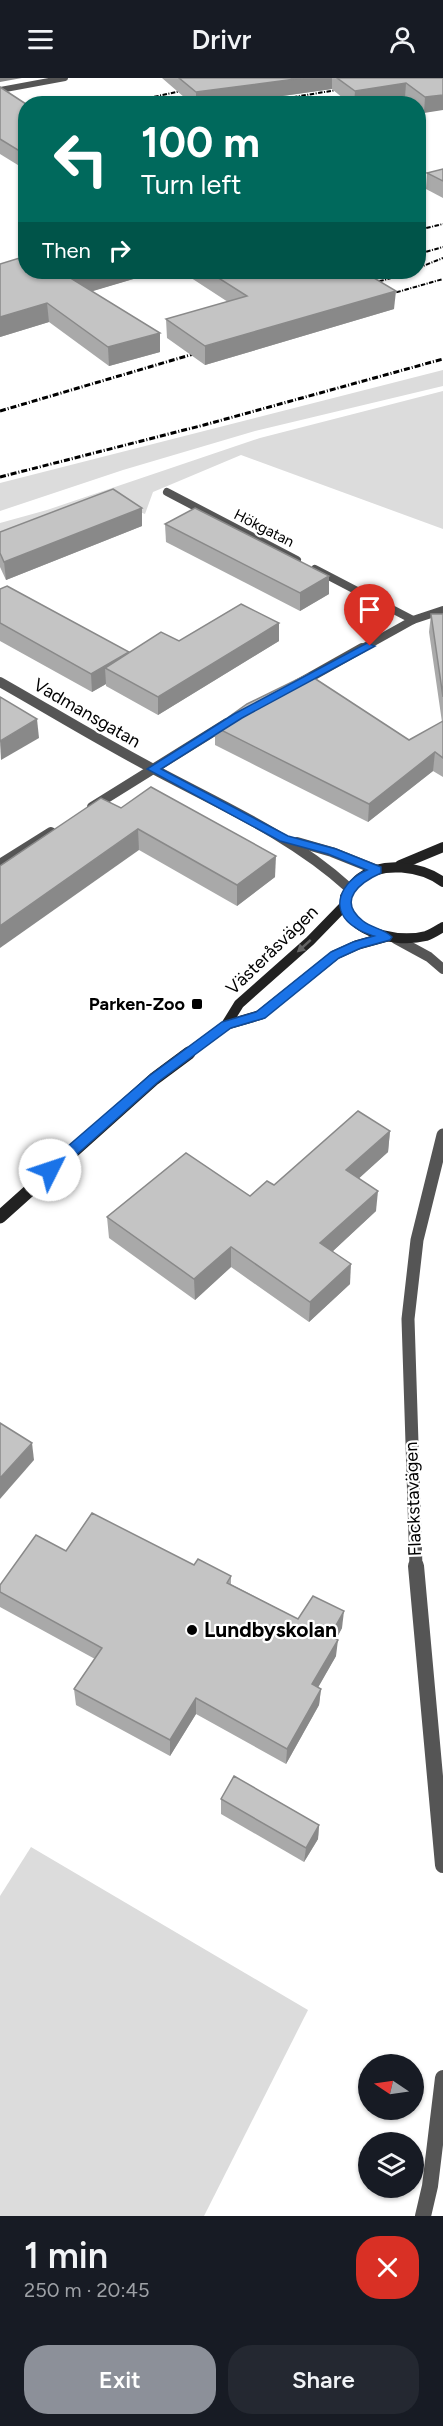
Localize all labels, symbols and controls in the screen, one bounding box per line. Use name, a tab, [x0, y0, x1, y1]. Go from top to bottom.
icon: menu	[24, 23, 57, 56]
text: Drivr	[192, 23, 251, 56]
icon: person	[386, 23, 419, 56]
text: 100 m	[141, 117, 260, 168]
icon: left	[42, 120, 120, 198]
text: Turn left	[141, 168, 241, 201]
icon: right	[103, 234, 136, 267]
text: Then	[42, 237, 91, 264]
street label: Hökgatan	[231, 505, 297, 551]
pin	[344, 584, 395, 646]
icon: arrive	[353, 593, 386, 626]
street label: Vadmansgatan	[29, 673, 145, 753]
street label: Västeråsvägen	[221, 901, 323, 999]
one-way arrow	[298, 938, 312, 952]
place label: Parken-Zoo	[89, 993, 185, 1015]
marker: Parken-Zoo	[190, 997, 204, 1011]
position arrow	[18, 1138, 82, 1202]
street label: Flackstavägen	[400, 1441, 426, 1557]
place label: Lundbyskolan	[204, 1617, 337, 1642]
marker: Lundbyskolan	[185, 1623, 199, 1637]
north arrow	[358, 2054, 424, 2120]
map controls	[358, 2054, 424, 2198]
button: layers	[358, 2132, 424, 2198]
text: 1 min	[24, 2234, 108, 2277]
button: close	[356, 2236, 419, 2299]
text: 250 m · 20:45	[24, 2278, 149, 2302]
button: Exit	[24, 2345, 216, 2414]
button: Share	[228, 2345, 419, 2414]

